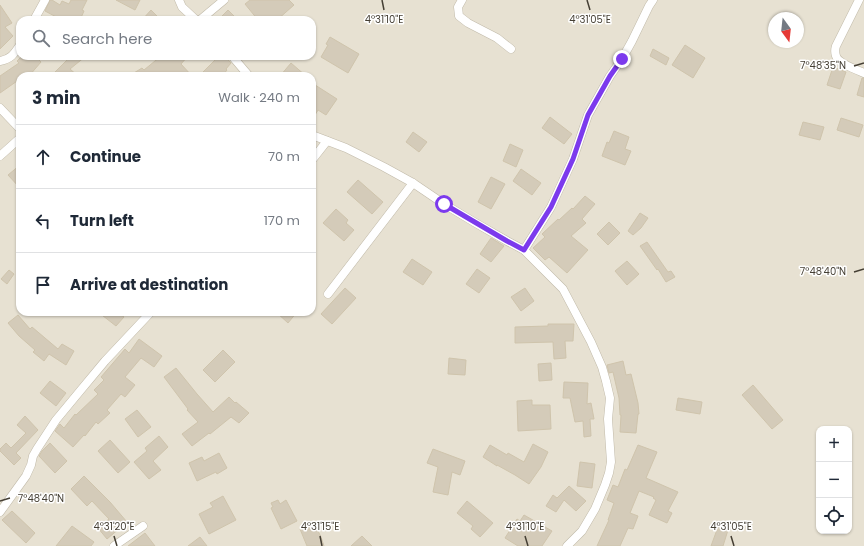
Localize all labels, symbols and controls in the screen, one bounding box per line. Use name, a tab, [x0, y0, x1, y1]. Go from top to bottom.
text: 4°31'10"E	[365, 12, 403, 27]
text: 4°31'05"E	[569, 12, 611, 27]
north arrow	[768, 12, 804, 48]
search box	[16, 16, 316, 60]
icon: search	[30, 27, 52, 49]
text: Search here	[62, 28, 152, 49]
route end	[613, 50, 631, 68]
text: 7°48'35"N	[800, 58, 846, 73]
text: 3 min	[32, 86, 80, 110]
text: Walk · 240 m	[218, 88, 300, 107]
icon: ahead	[32, 146, 54, 168]
text: Continue	[70, 146, 141, 167]
text: 70 m	[268, 147, 300, 166]
route start	[435, 195, 453, 213]
icon: left	[32, 210, 54, 232]
text: Turn left	[70, 210, 134, 231]
text: 170 m	[264, 211, 300, 230]
text: 7°48'40"N	[800, 264, 846, 279]
icon: arrive	[32, 274, 54, 296]
text: Arrive at destination	[70, 274, 228, 295]
map controls	[816, 426, 852, 534]
button: +	[816, 426, 852, 462]
button: −	[816, 462, 852, 498]
text: 7°48'40"N	[18, 491, 64, 506]
button: locate	[816, 498, 852, 534]
text: 4°31'20"E	[93, 519, 135, 534]
text: 4°31'15"E	[301, 519, 339, 534]
text: 4°31'10"E	[506, 519, 544, 534]
text: 4°31'05"E	[710, 519, 752, 534]

